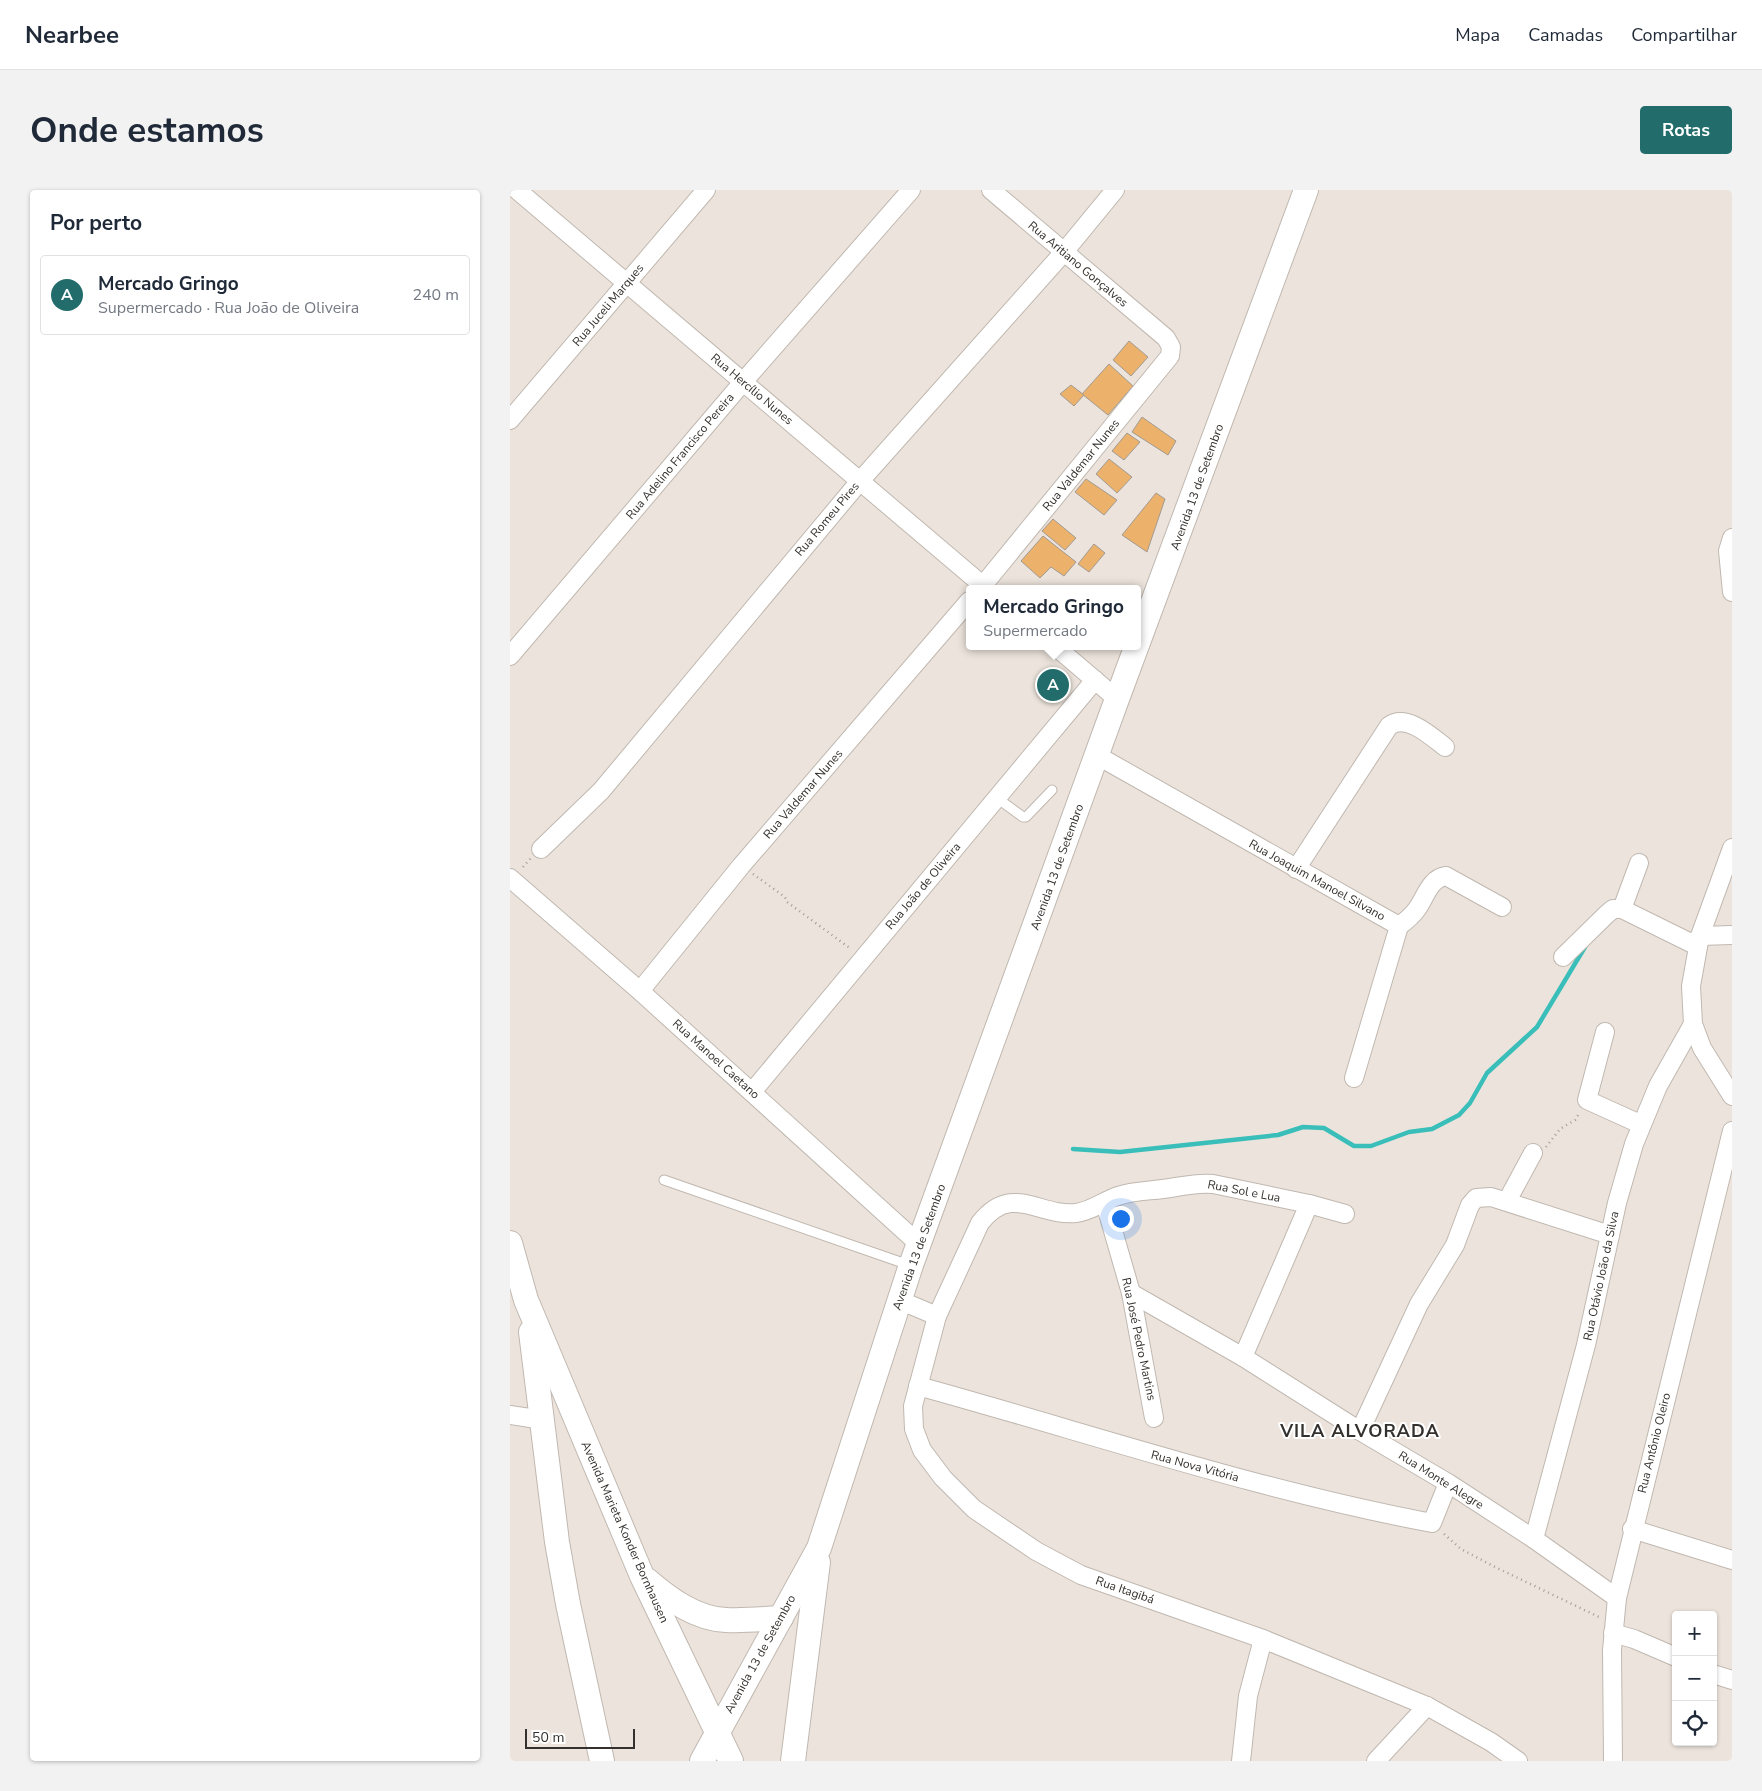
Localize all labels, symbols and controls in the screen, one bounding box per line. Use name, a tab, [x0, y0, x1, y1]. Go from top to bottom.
text: Nearbee	[25, 19, 119, 51]
text: Mapa	[1455, 23, 1500, 47]
text: Camadas	[1528, 23, 1603, 47]
text: Compartilhar	[1631, 23, 1737, 47]
button: Rotas	[1640, 106, 1732, 154]
text: Onde estamos	[30, 107, 264, 154]
text: Por perto	[50, 209, 142, 237]
street label: Rua Aritiano Gonçalves	[1025, 217, 1131, 311]
street label: Rua Juceli Marques	[569, 260, 647, 350]
text: Mercado Gringo	[98, 271, 239, 297]
text: A	[61, 284, 73, 306]
text: 240 m	[412, 284, 459, 306]
text: Supermercado · Rua João de Oliveira	[98, 297, 359, 319]
street label: Rua Hercílio Nunes	[707, 350, 797, 428]
street label: Rua Adelino Francisco Pereira	[622, 390, 738, 522]
street label: Rua Valdemar Nunes	[1039, 416, 1123, 514]
street label: Avenida 13 de Setembro	[1167, 421, 1227, 552]
street label: Rua Romeu Pires	[791, 478, 863, 559]
popup	[966, 585, 1141, 650]
text: Mercado Gringo	[983, 594, 1124, 620]
text: Supermercado	[983, 620, 1087, 642]
pin: A	[1037, 666, 1069, 704]
street label: Rua Valdemar Nunes	[760, 746, 846, 842]
street label: Avenida 13 de Setembro	[1027, 801, 1087, 932]
street label: Rua Joaquim Manoel Silvano	[1246, 836, 1388, 924]
street label: Rua João de Oliveira	[882, 839, 964, 933]
street label: Rua Manoel Caetano	[669, 1016, 763, 1103]
street label: Rua Sol e Lua	[1206, 1176, 1282, 1206]
street label: Avenida 13 de Setembro	[889, 1181, 949, 1312]
your location	[1108, 1206, 1134, 1232]
street label: Rua Otávio João da Silva	[1579, 1210, 1623, 1342]
street label: Rua José Pedro Martins	[1118, 1276, 1160, 1402]
street label: Rua Antônio Oleiro	[1634, 1391, 1674, 1495]
district label: VILA ALVORADA	[1279, 1419, 1440, 1443]
street label: Avenida Marieta Konder Bornhausen	[578, 1439, 672, 1625]
street label: Rua Nova Vitória	[1149, 1447, 1241, 1485]
street label: Rua Monte Alegre	[1395, 1447, 1487, 1513]
street label: Rua Itagibá	[1094, 1573, 1156, 1607]
street label: Avenida 13 de Setembro	[721, 1592, 799, 1716]
map controls	[1672, 1611, 1717, 1746]
button: +	[1672, 1611, 1717, 1656]
button: −	[1672, 1656, 1717, 1701]
button: locate	[1672, 1701, 1717, 1746]
scale bar	[525, 1726, 635, 1749]
text: 50 m	[532, 1728, 564, 1747]

